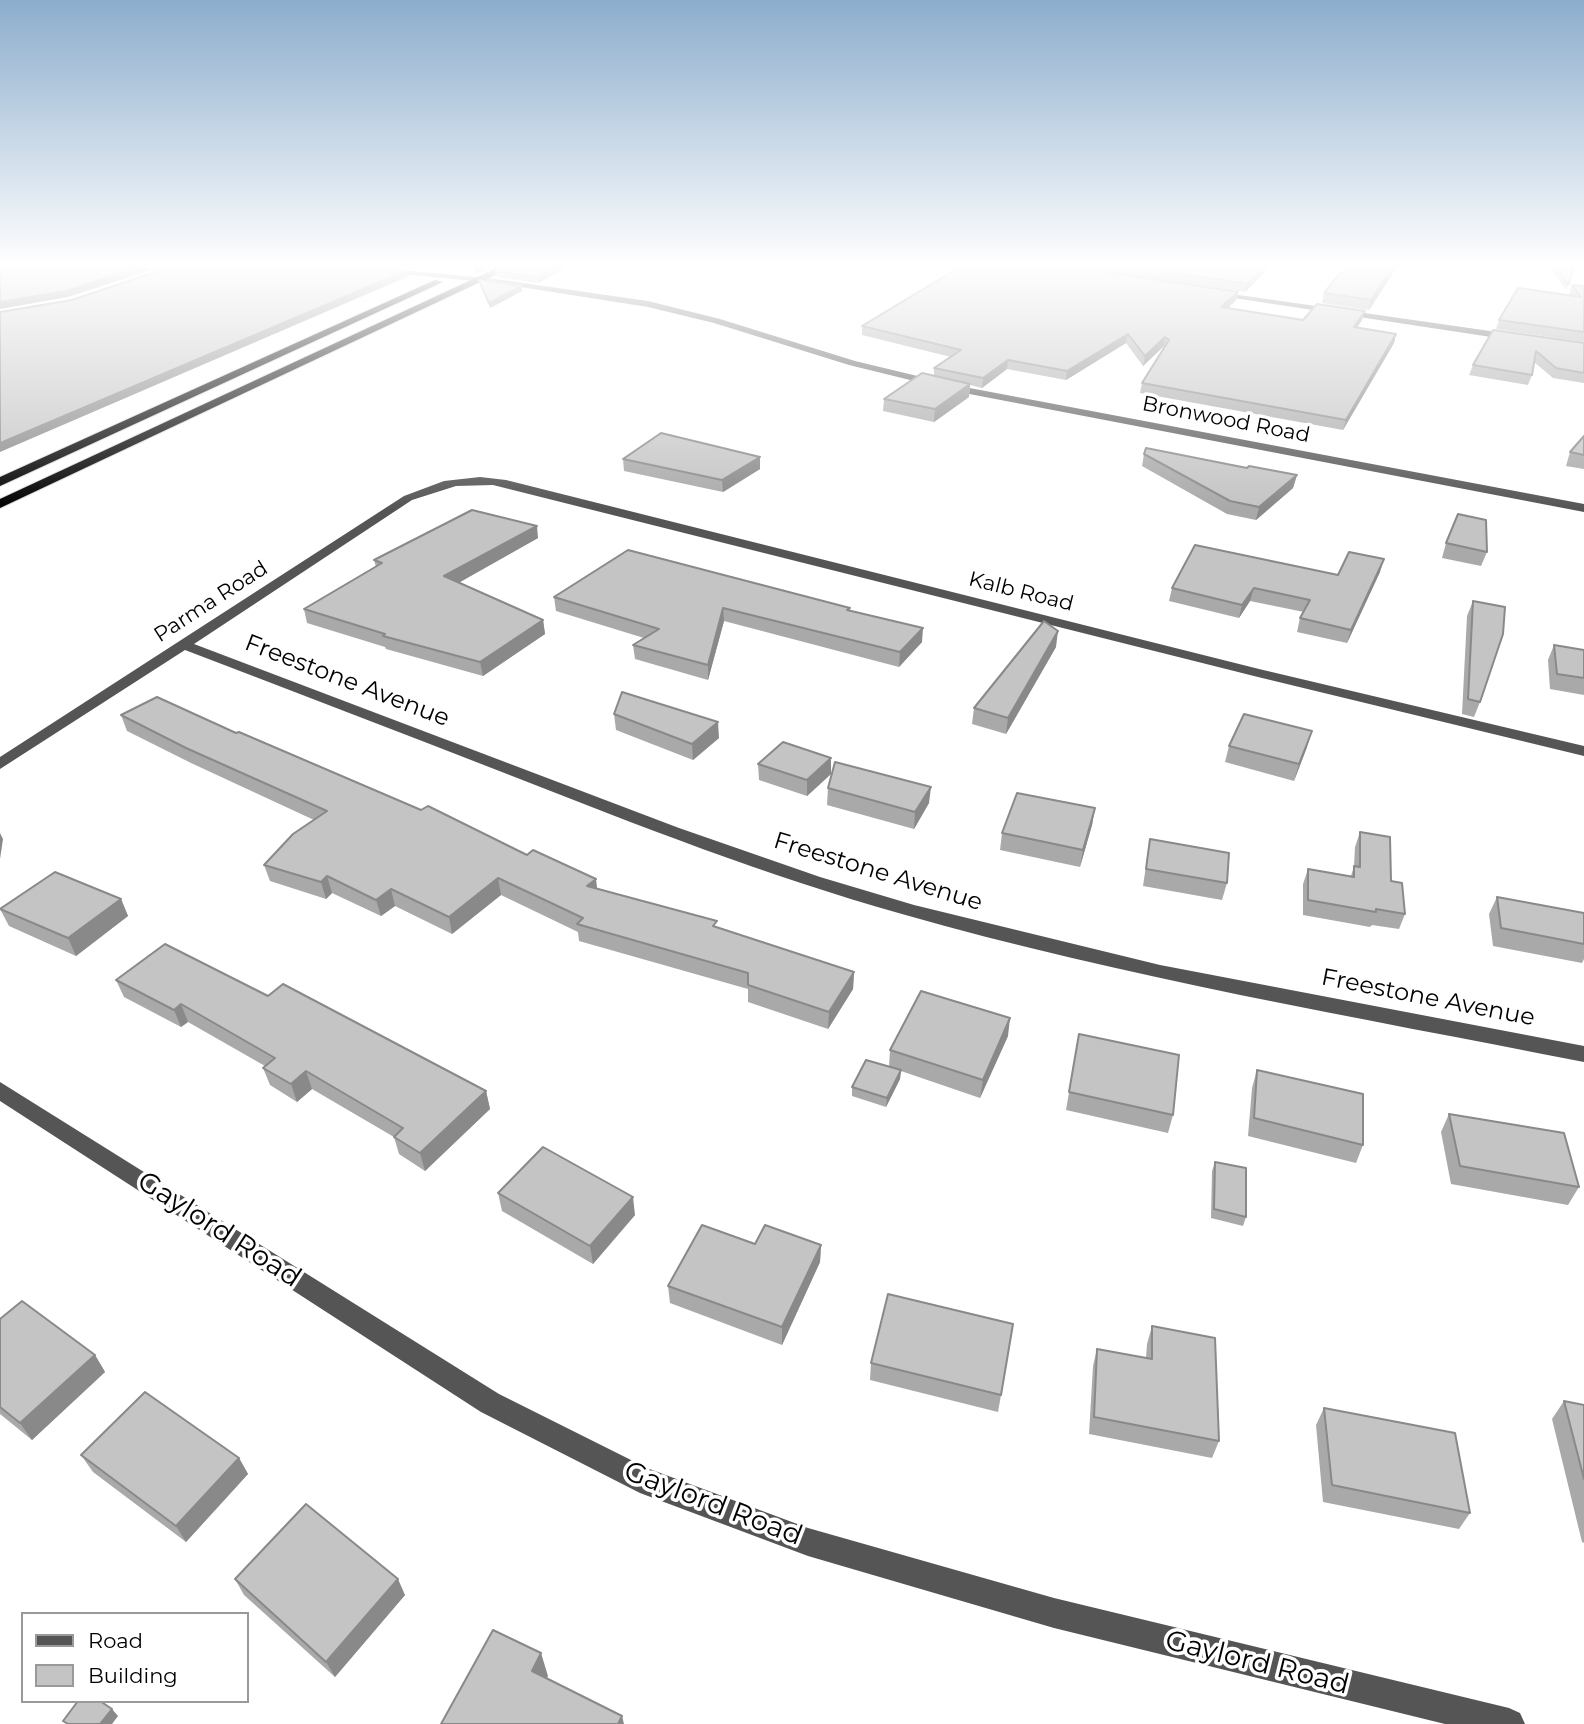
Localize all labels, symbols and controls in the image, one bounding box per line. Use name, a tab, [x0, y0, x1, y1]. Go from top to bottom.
street label: Bronwood Road	[1140, 391, 1312, 449]
street label: Parma Road	[149, 556, 273, 648]
street label: Kalb Road	[966, 567, 1076, 617]
street label: Freestone Avenue	[241, 629, 453, 733]
street label: Freestone Avenue	[770, 827, 986, 917]
street label: Freestone Avenue	[1319, 963, 1537, 1033]
street label: Gaylord Road	[131, 1165, 307, 1295]
street label: Gaylord Road	[619, 1455, 807, 1553]
legend	[21, 1612, 248, 1703]
street label: Gaylord Road	[1162, 1624, 1352, 1702]
text: Road	[88, 1628, 143, 1653]
text: Building	[88, 1663, 178, 1688]

